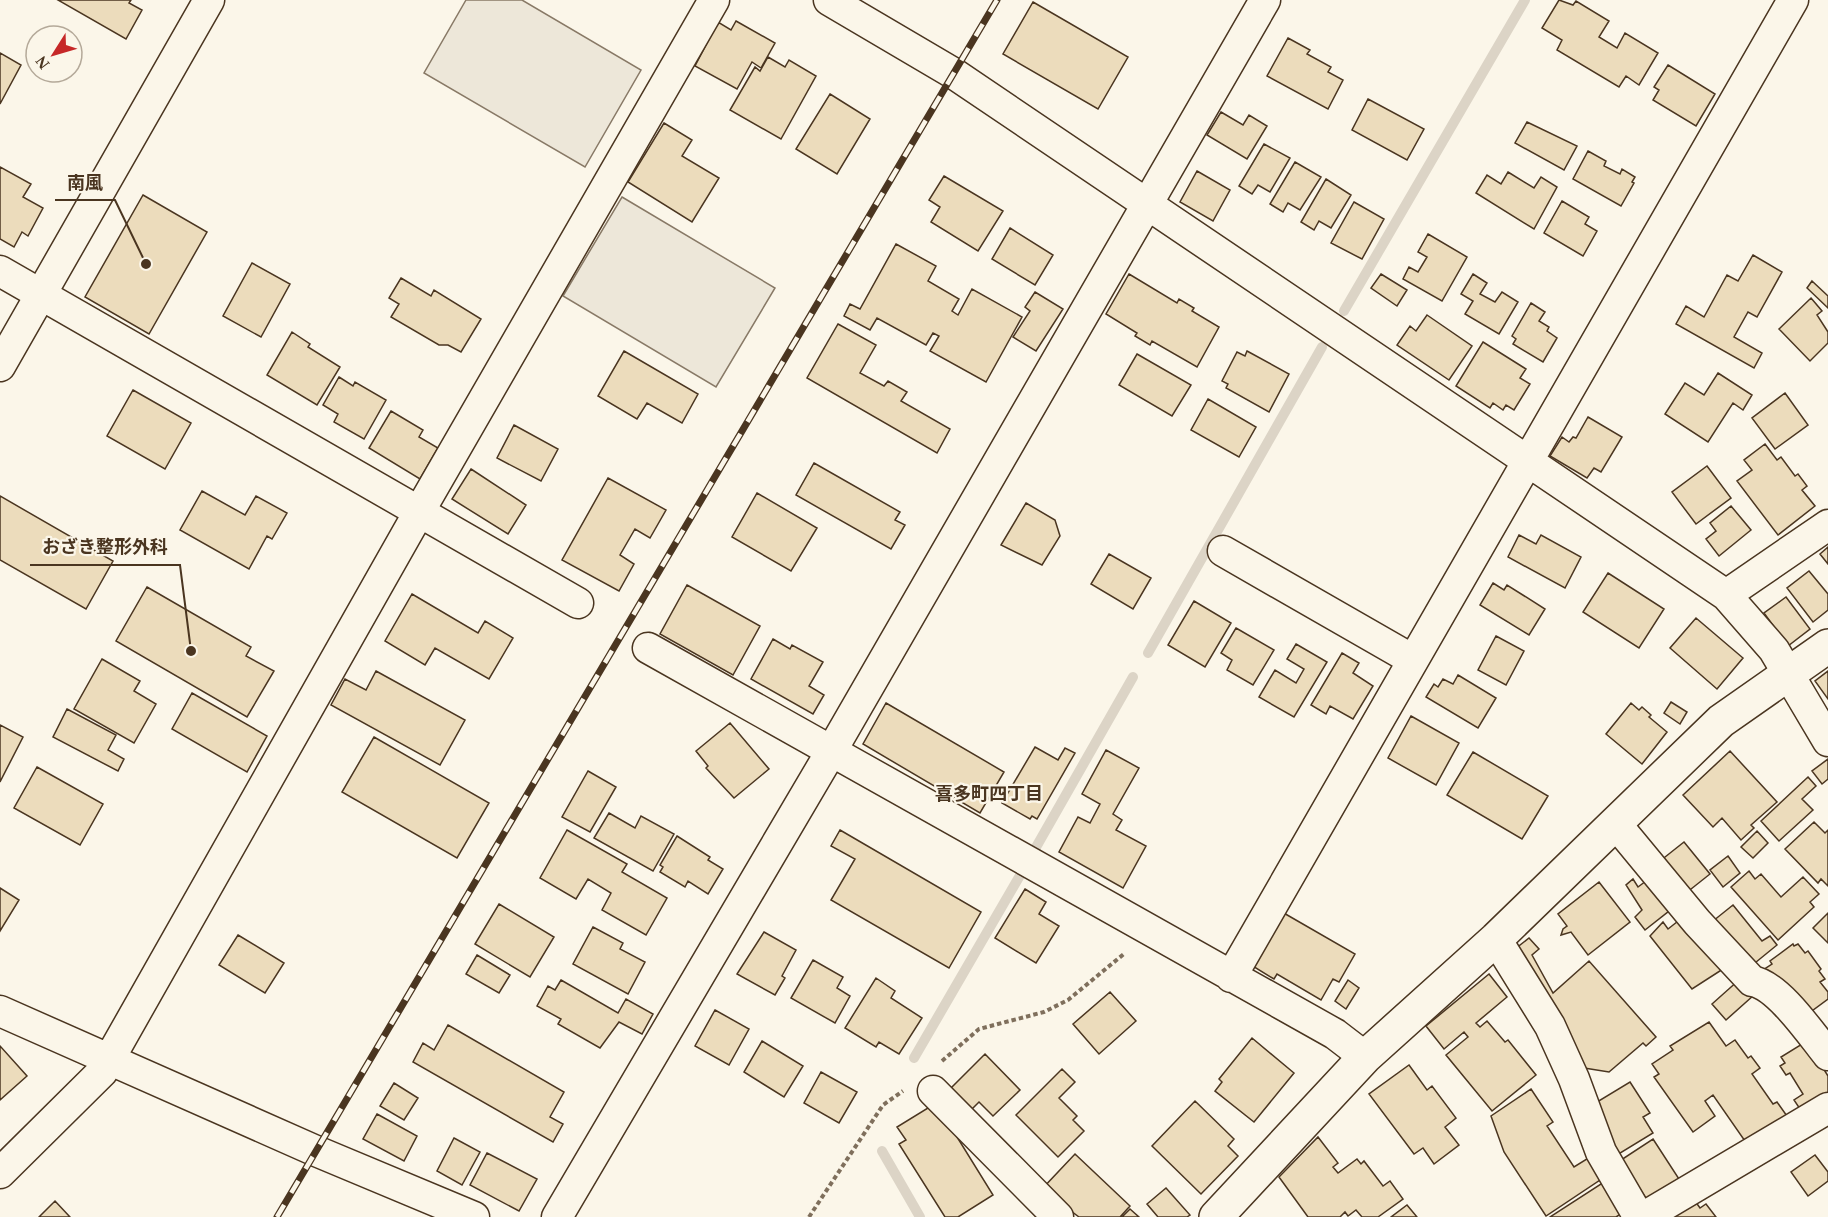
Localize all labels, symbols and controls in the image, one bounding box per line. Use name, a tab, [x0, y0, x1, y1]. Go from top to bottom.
north arrow	[24, 24, 84, 84]
text: N	[32, 53, 53, 72]
callout: 南風	[55, 164, 115, 200]
text: 南風	[67, 173, 103, 193]
callout: おざき整形外科	[30, 529, 180, 565]
text: おざき整形外科	[42, 537, 168, 557]
district label: 喜多町四丁目	[935, 784, 1043, 804]

